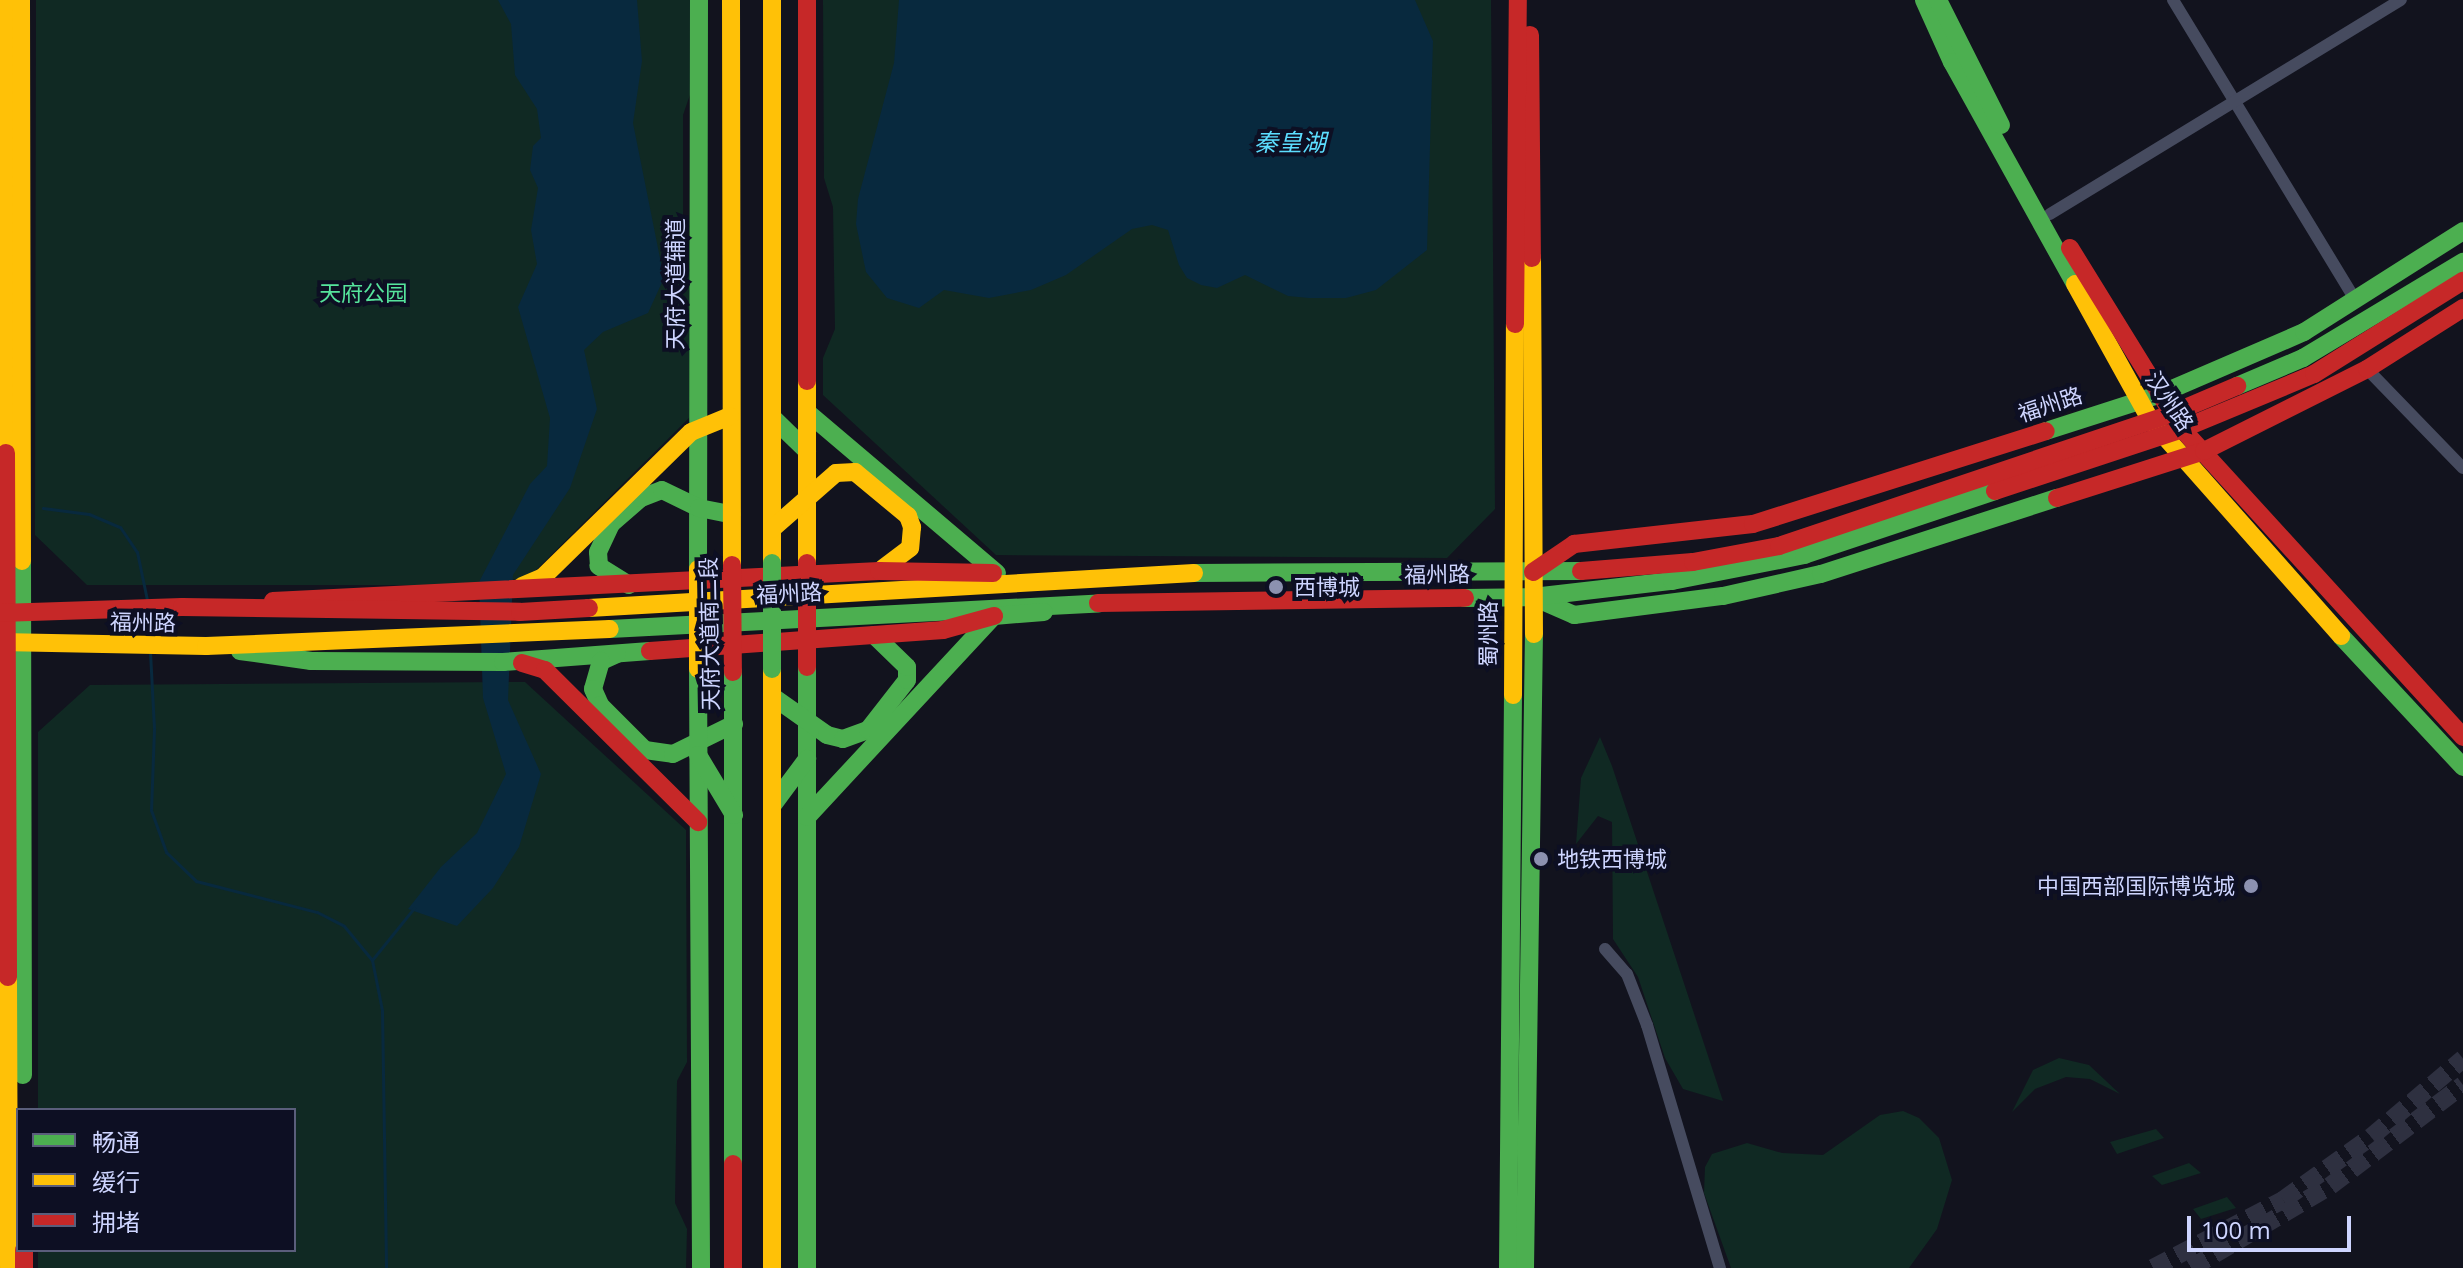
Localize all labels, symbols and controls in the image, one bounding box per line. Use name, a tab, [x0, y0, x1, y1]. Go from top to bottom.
water label: 秦皇湖	[1254, 128, 1326, 156]
street label: 天府大道辅道	[662, 218, 688, 350]
park label: 天府公园	[319, 280, 407, 306]
street label: 汉州路	[2141, 366, 2199, 436]
street label: 福州路	[2015, 381, 2085, 427]
street label: 天府大道南二段	[694, 557, 724, 711]
street label: 福州路	[1404, 560, 1470, 588]
place label: 西博城	[1294, 574, 1360, 600]
marker: 西博城	[1265, 576, 1287, 598]
street label: 福州路	[755, 578, 823, 608]
street label: 蜀州路	[1475, 601, 1501, 667]
street label: 福州路	[110, 608, 176, 636]
place label: 地铁西博城	[1557, 846, 1667, 872]
marker: 地铁西博城	[1532, 850, 1550, 868]
place label: 中国西部国际博览城	[2037, 873, 2235, 899]
marker: 中国西部国际博览城	[2242, 877, 2260, 895]
legend	[16, 1108, 296, 1252]
text: 畅通	[92, 1125, 140, 1158]
text: 缓行	[92, 1165, 140, 1198]
scale bar	[2191, 1200, 2355, 1250]
text: 拥堵	[92, 1205, 140, 1238]
text: 100 m	[2201, 1213, 2271, 1246]

